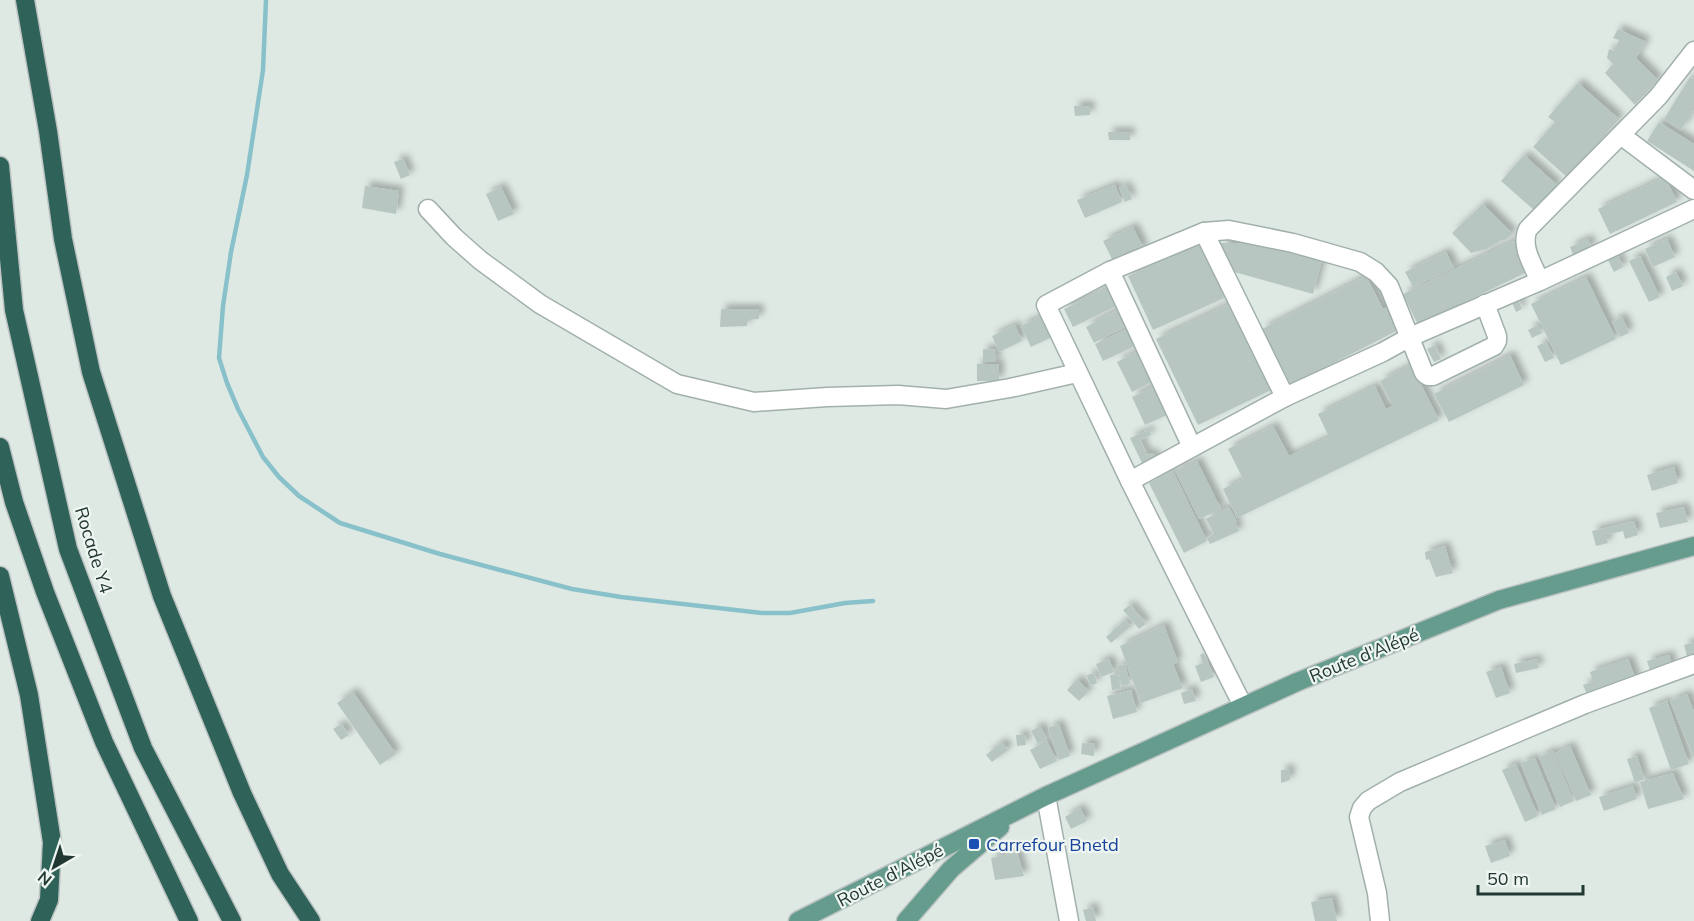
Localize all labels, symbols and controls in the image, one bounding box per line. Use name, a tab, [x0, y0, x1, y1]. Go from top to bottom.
street label: Rocade Y4	[70, 504, 118, 596]
street label: Route d'Alépé	[1306, 623, 1422, 687]
place label: Carrefour Bnetd	[986, 833, 1119, 856]
north arrow	[24, 837, 84, 897]
marker: Carrefour Bnetd	[967, 837, 981, 851]
street label: Route d'Alépé	[833, 838, 947, 912]
scale bar	[1478, 858, 1583, 896]
text: N	[34, 867, 56, 890]
text: 50 m	[1487, 867, 1529, 890]

